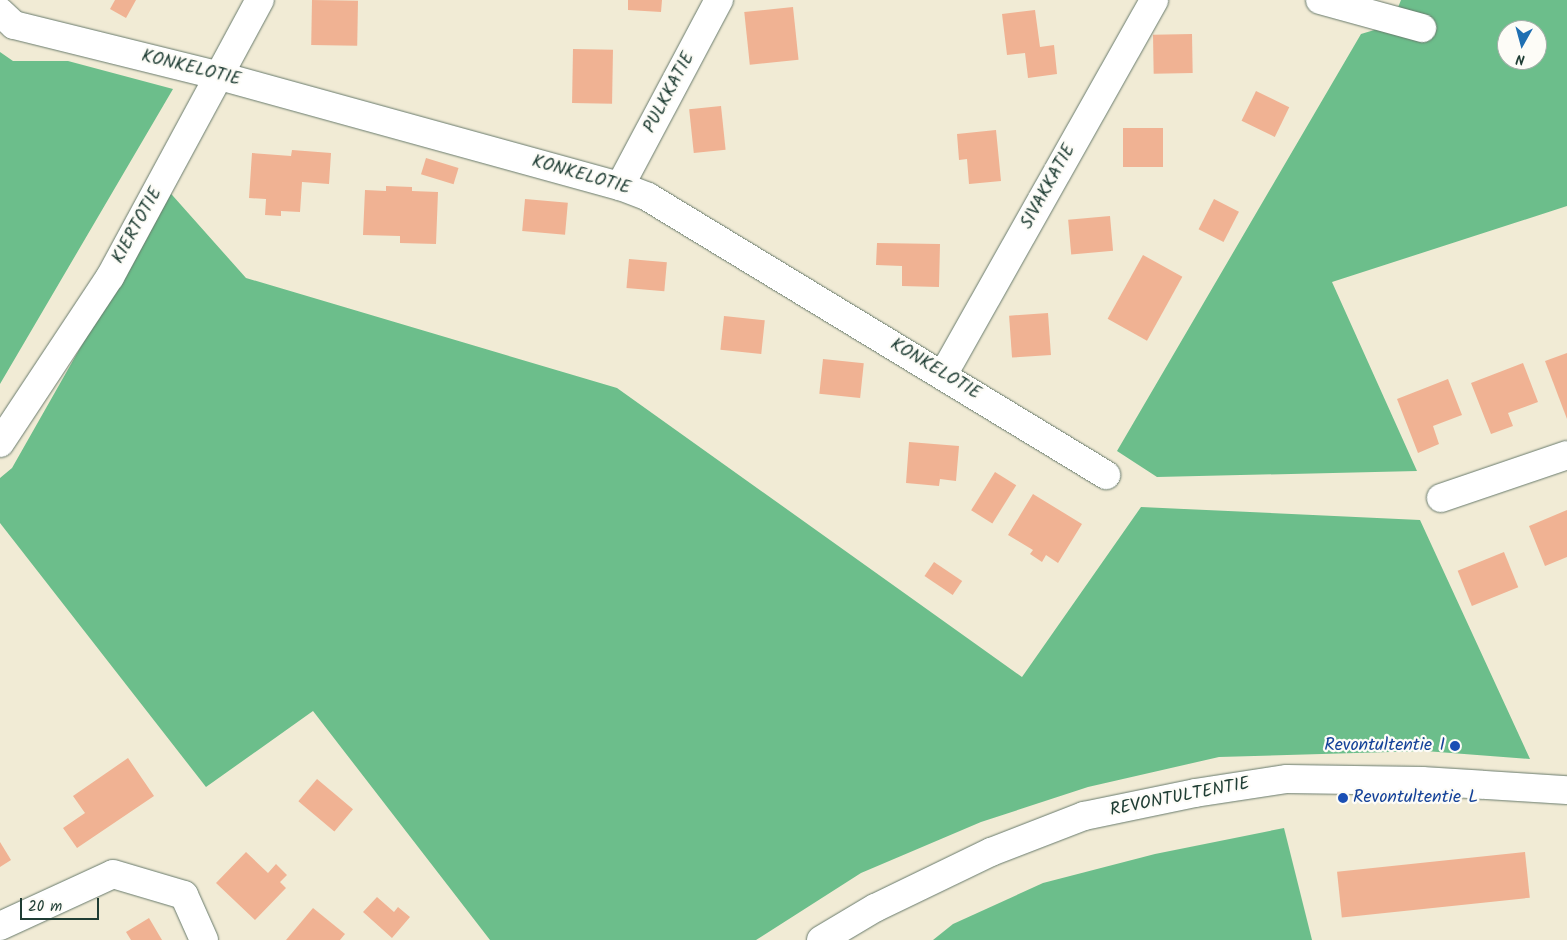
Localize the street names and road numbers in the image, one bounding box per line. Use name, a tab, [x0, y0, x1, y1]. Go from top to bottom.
street label: KONKELOTIE	[139, 46, 243, 92]
street label: PULKKATIE	[640, 49, 700, 137]
street label: SIVAKKATIE	[1017, 141, 1081, 233]
street label: KONKELOTIE	[529, 152, 633, 200]
street label: KIERTOTIE	[108, 184, 168, 268]
street label: KONKELOTIE	[886, 335, 984, 405]
street label: REVONTULTENTIE	[1108, 774, 1252, 822]

